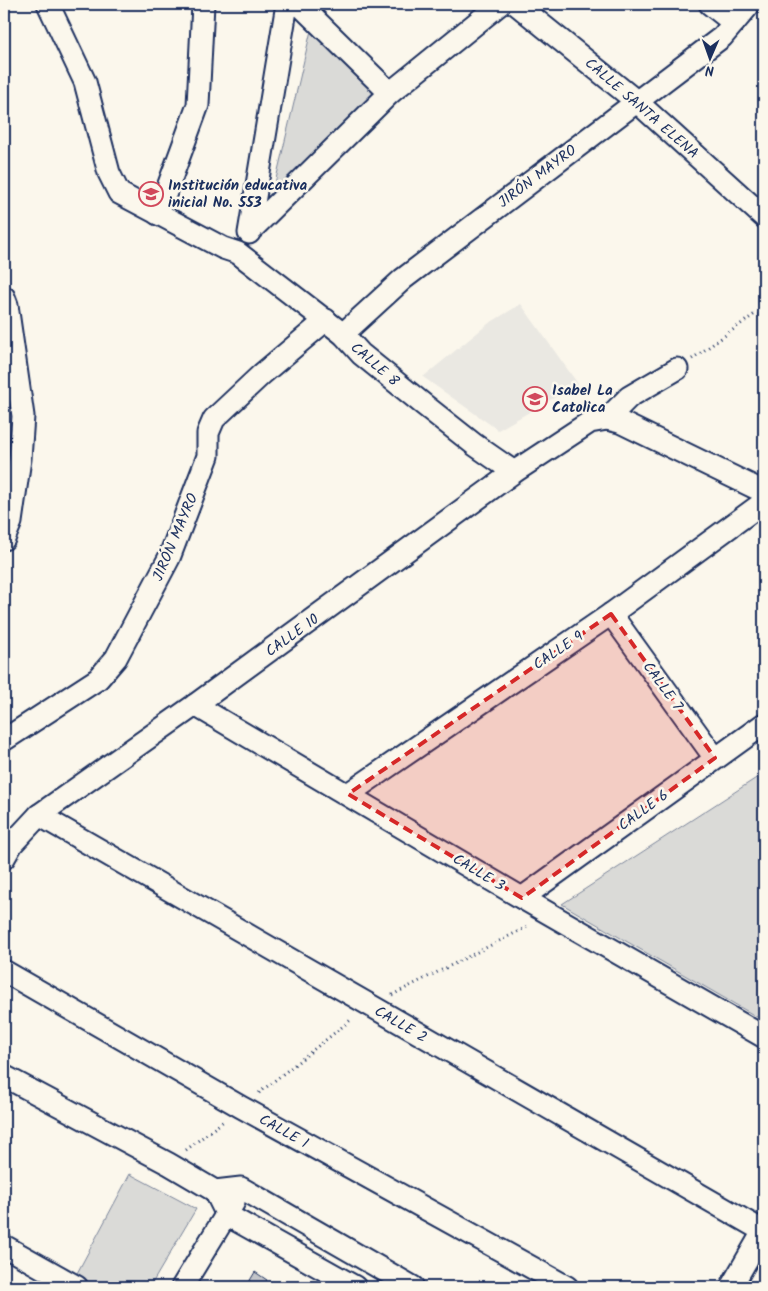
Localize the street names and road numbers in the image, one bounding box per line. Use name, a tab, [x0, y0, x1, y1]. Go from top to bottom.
street label: CALLE SANTA ELENA	[579, 52, 704, 165]
street label: JIRÓN MAYRO	[493, 139, 582, 214]
street label: CALLE 8	[344, 337, 405, 394]
street label: JIRÓN MAYRO	[147, 490, 205, 585]
street label: CALLE 10	[261, 608, 325, 664]
street label: CALLE 9	[528, 625, 589, 677]
street label: CALLE 7	[636, 657, 689, 717]
street label: CALLE 6	[613, 784, 674, 837]
street label: CALLE 3	[448, 848, 510, 898]
street label: CALLE 2	[369, 1000, 432, 1050]
street label: CALLE 1	[254, 1108, 313, 1156]

